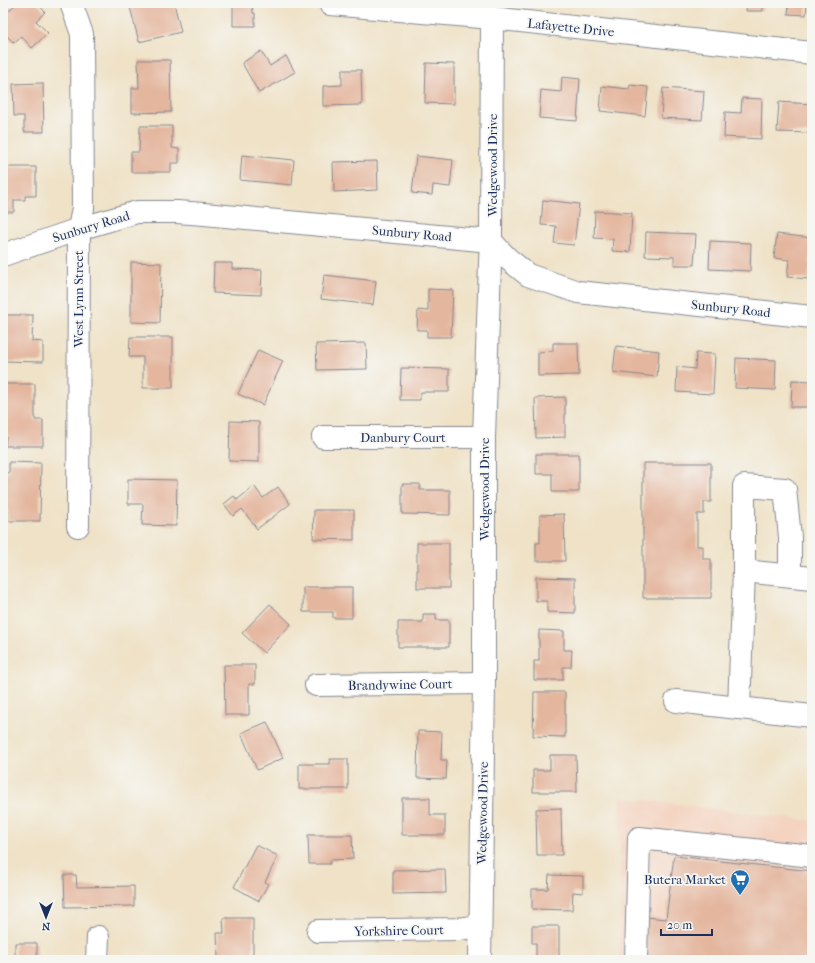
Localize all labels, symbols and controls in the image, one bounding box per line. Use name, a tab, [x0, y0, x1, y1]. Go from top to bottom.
street label: Lafayette Drive	[527, 15, 616, 40]
street label: Wedgewood Drive	[485, 113, 500, 217]
street label: Sunbury Road	[51, 207, 132, 245]
street label: Sunbury Road	[372, 223, 453, 245]
street label: West Lynn Street	[71, 250, 86, 349]
street label: Sunbury Road	[691, 297, 772, 320]
street label: Danbury Court	[360, 430, 446, 445]
street label: Wedgewood Drive	[477, 437, 492, 541]
street label: Brandywine Court	[348, 676, 453, 693]
street label: Wedgewood Drive	[474, 761, 491, 866]
supermarket icon: Butera Market	[729, 868, 751, 896]
place label: Butera Market	[644, 872, 726, 887]
north arrow	[26, 897, 66, 937]
scale bar	[661, 911, 712, 937]
text: 20 m	[667, 918, 692, 932]
text: N	[41, 920, 50, 933]
street label: Yorkshire Court	[353, 922, 444, 939]

